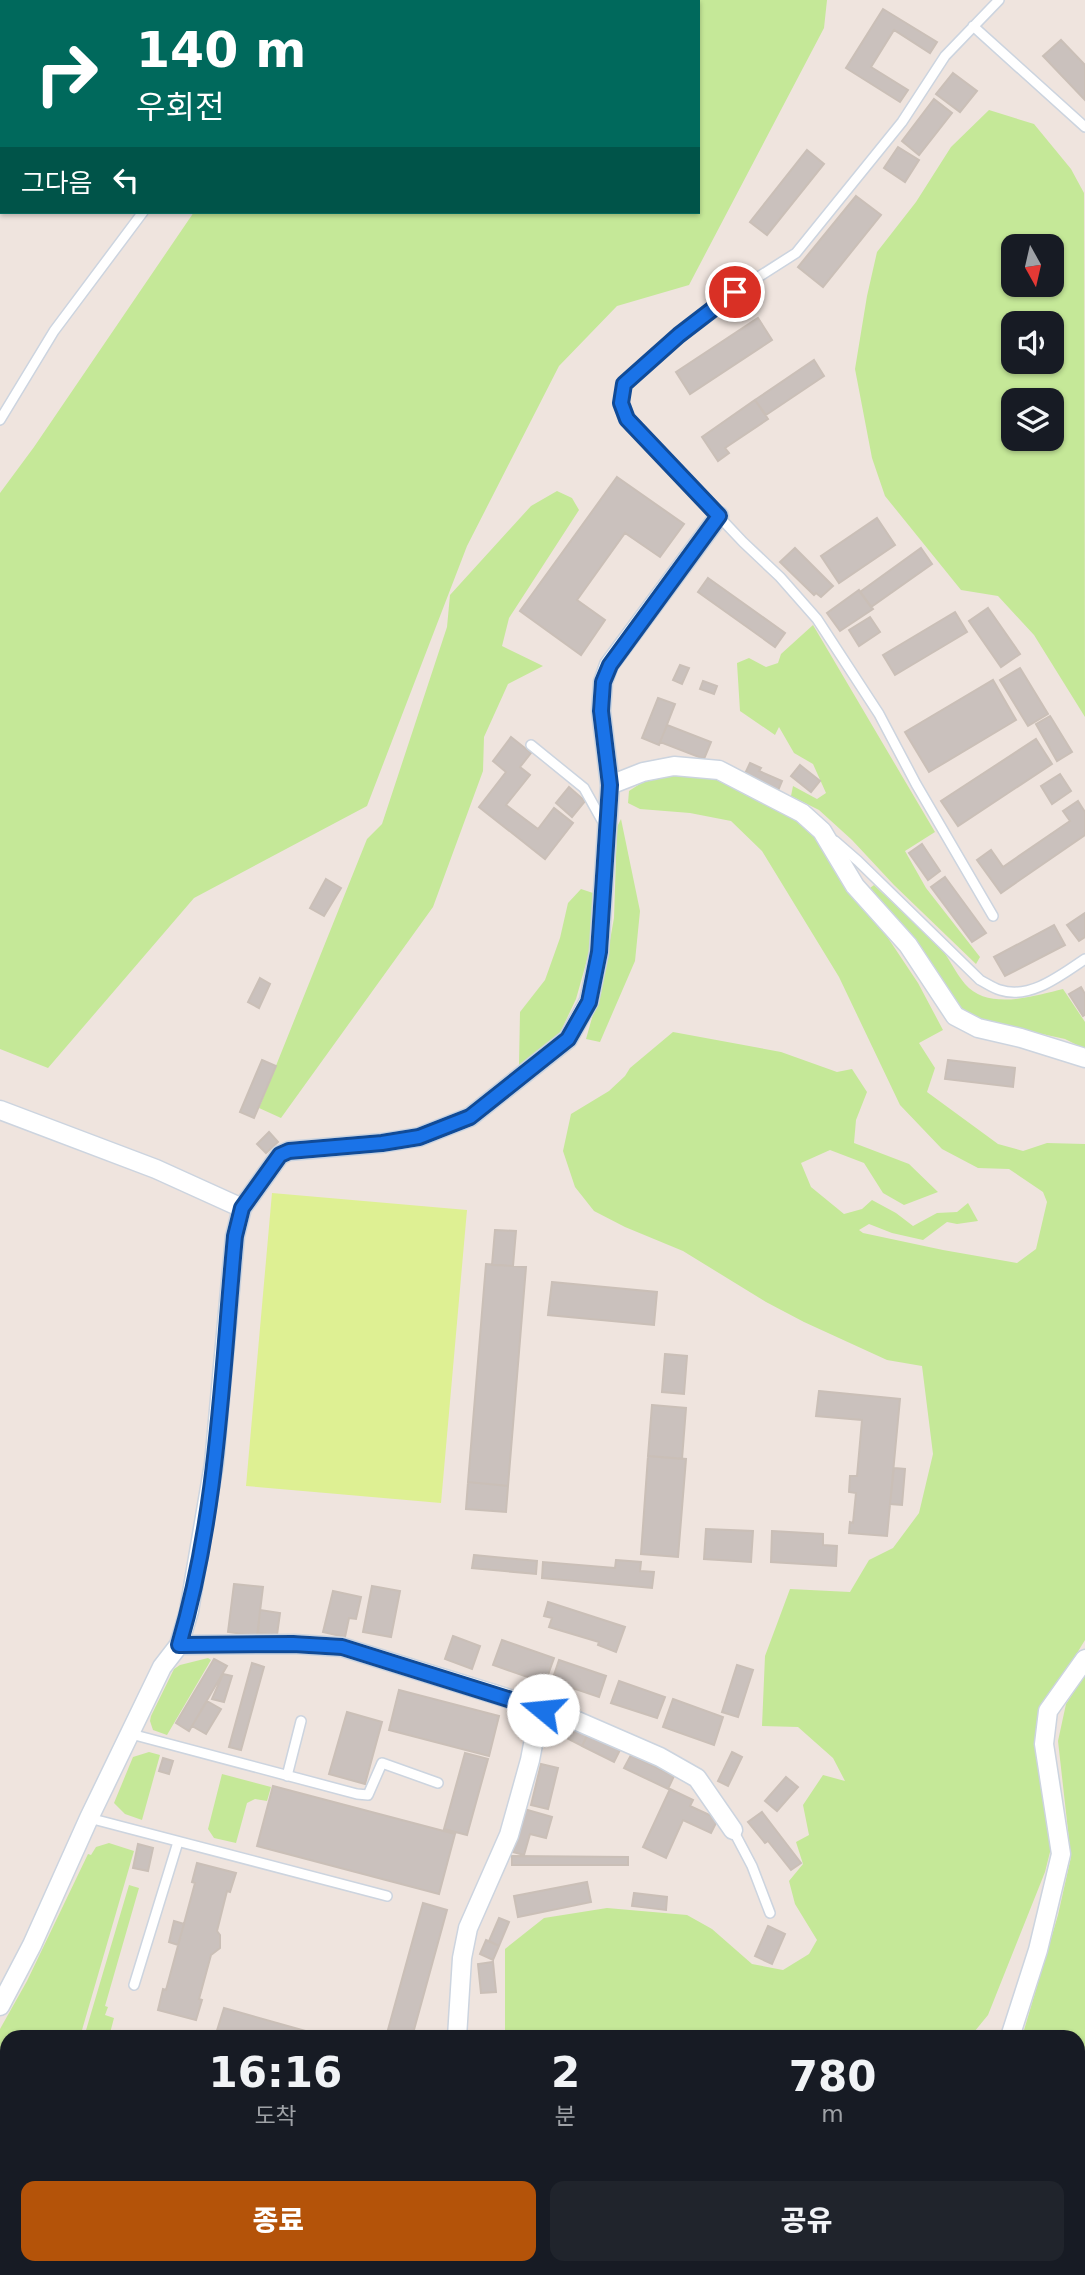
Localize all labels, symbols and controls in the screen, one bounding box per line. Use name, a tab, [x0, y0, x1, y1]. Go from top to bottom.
text: 140 m	[136, 22, 306, 79]
icon: right	[21, 28, 112, 119]
text: 우회전	[136, 88, 224, 126]
icon: left	[107, 161, 145, 199]
text: 그다음	[21, 168, 93, 198]
north arrow	[1001, 234, 1064, 298]
map controls	[1001, 234, 1064, 451]
pin	[705, 262, 765, 322]
icon: arrive	[716, 273, 754, 311]
button: sound	[1001, 311, 1064, 374]
button: layers	[1001, 388, 1064, 451]
position arrow	[506, 1673, 580, 1747]
text: 16:16	[209, 2048, 342, 2097]
text: 2	[551, 2048, 580, 2097]
text: 780	[789, 2052, 876, 2101]
text: m	[821, 2101, 844, 2127]
text: 도착	[254, 2103, 297, 2129]
text: 분	[555, 2103, 576, 2129]
button: 종료	[21, 2181, 536, 2261]
button: 공유	[550, 2181, 1064, 2261]

